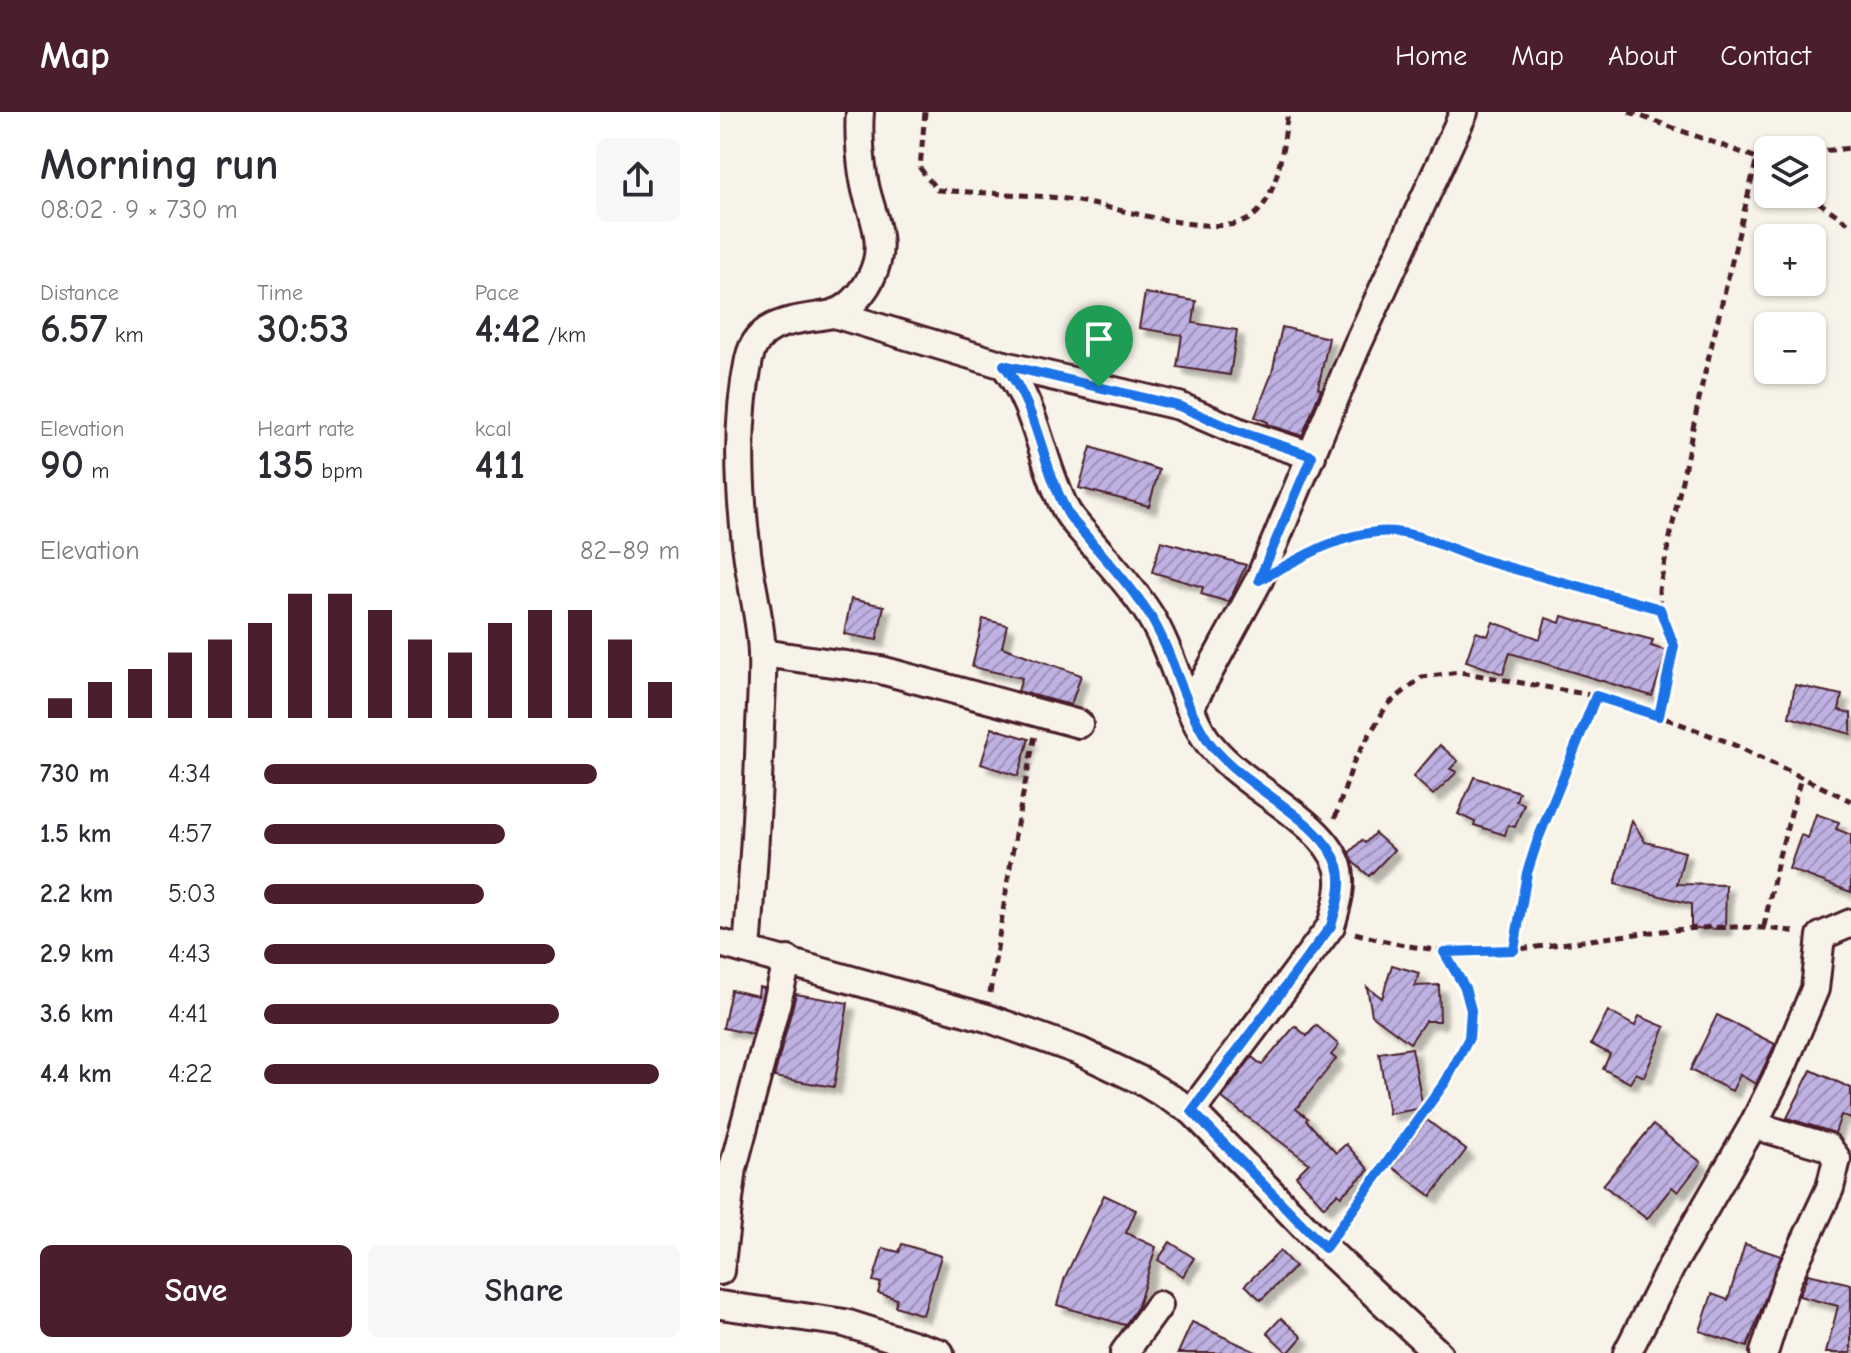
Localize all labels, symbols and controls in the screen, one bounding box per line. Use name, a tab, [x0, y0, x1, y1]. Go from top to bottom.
text: Map	[40, 34, 110, 78]
text: Home	[1395, 40, 1467, 72]
text: Map	[1511, 40, 1564, 72]
text: About	[1608, 40, 1676, 72]
text: Contact	[1720, 40, 1811, 72]
map controls	[1754, 136, 1826, 384]
button: layers	[1754, 136, 1826, 208]
button: share	[596, 138, 680, 222]
text: Morning run	[40, 139, 279, 190]
text: 08:02 · 9 × 730 m	[40, 195, 238, 225]
button: +	[1754, 224, 1826, 296]
text: Distance	[40, 280, 119, 306]
text: Time	[257, 280, 303, 306]
text: Pace	[475, 280, 519, 306]
pin	[1065, 305, 1133, 387]
text: 6.57	[40, 306, 107, 352]
text: 30:53	[257, 306, 349, 352]
text: 4:42	[475, 306, 540, 352]
button: −	[1754, 312, 1826, 384]
icon: arrive	[1077, 317, 1121, 361]
text: km	[107, 322, 144, 348]
text: /km	[540, 322, 586, 348]
text: Elevation	[40, 416, 124, 442]
text: Heart rate	[257, 416, 354, 442]
text: kcal	[475, 416, 512, 442]
text: 90	[40, 442, 84, 488]
text: 135	[257, 442, 314, 488]
text: 411	[475, 442, 525, 488]
text: m	[84, 458, 109, 484]
text: bpm	[314, 458, 363, 484]
text: Elevation	[40, 536, 140, 566]
text: 82–89 m	[580, 536, 680, 566]
text: 730 m	[40, 759, 109, 789]
text: 4:34	[168, 759, 211, 789]
text: 1.5 km	[40, 819, 111, 849]
text: 4:57	[168, 819, 212, 849]
text: 2.2 km	[40, 879, 113, 909]
text: 5:03	[168, 879, 216, 909]
text: 2.9 km	[40, 939, 114, 969]
text: 4:43	[168, 939, 211, 969]
text: 3.6 km	[40, 999, 114, 1029]
text: 4:41	[168, 999, 208, 1029]
text: 4.4 km	[40, 1059, 112, 1089]
text: 4:22	[168, 1059, 213, 1089]
button: Save	[40, 1245, 352, 1337]
button: Share	[368, 1245, 680, 1337]

